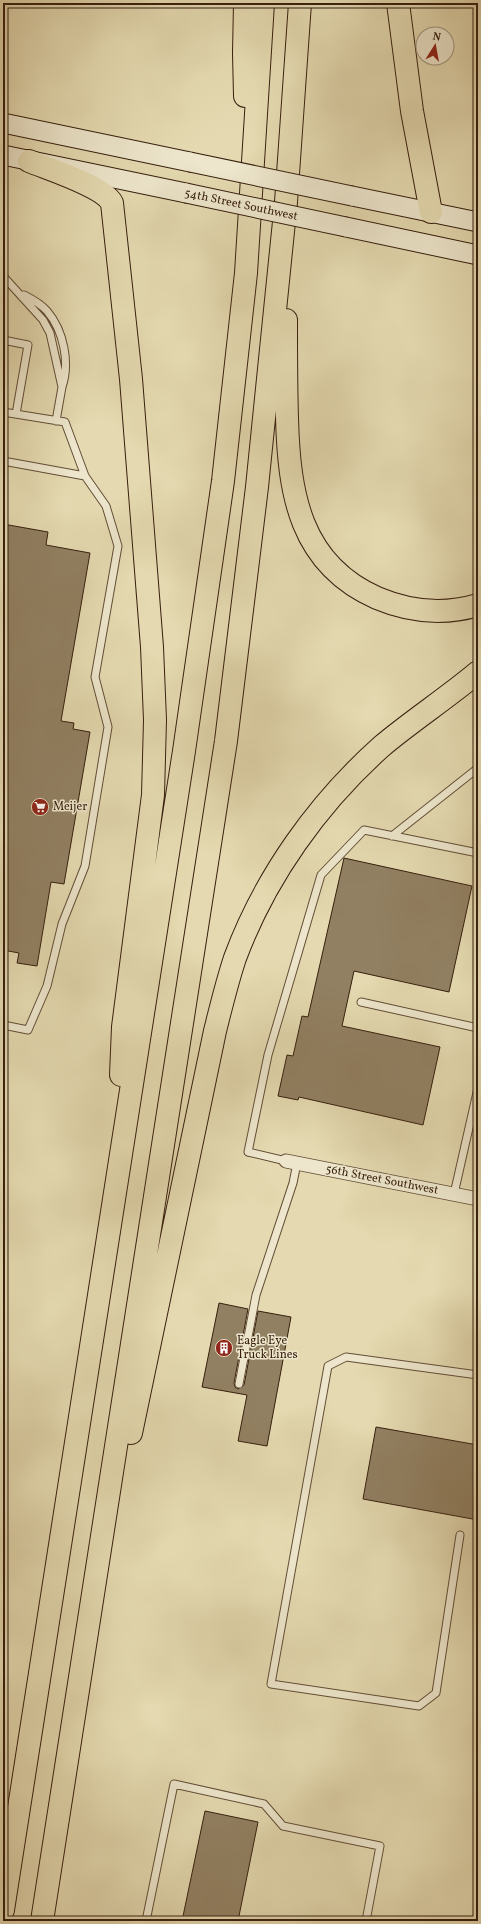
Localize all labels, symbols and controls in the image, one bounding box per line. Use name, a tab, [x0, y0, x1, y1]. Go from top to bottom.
north arrow	[415, 26, 455, 66]
text: N	[431, 30, 442, 46]
street label: 54th Street Southwest	[183, 185, 299, 225]
supermarket icon: Meijer	[30, 797, 50, 817]
place label: Meijer	[53, 799, 87, 815]
street label: 56th Street Southwest	[324, 1161, 440, 1199]
place label: Eagle Eye Truck Lines	[237, 1333, 298, 1363]
building icon: Eagle Eye Truck Lines	[214, 1338, 234, 1358]

